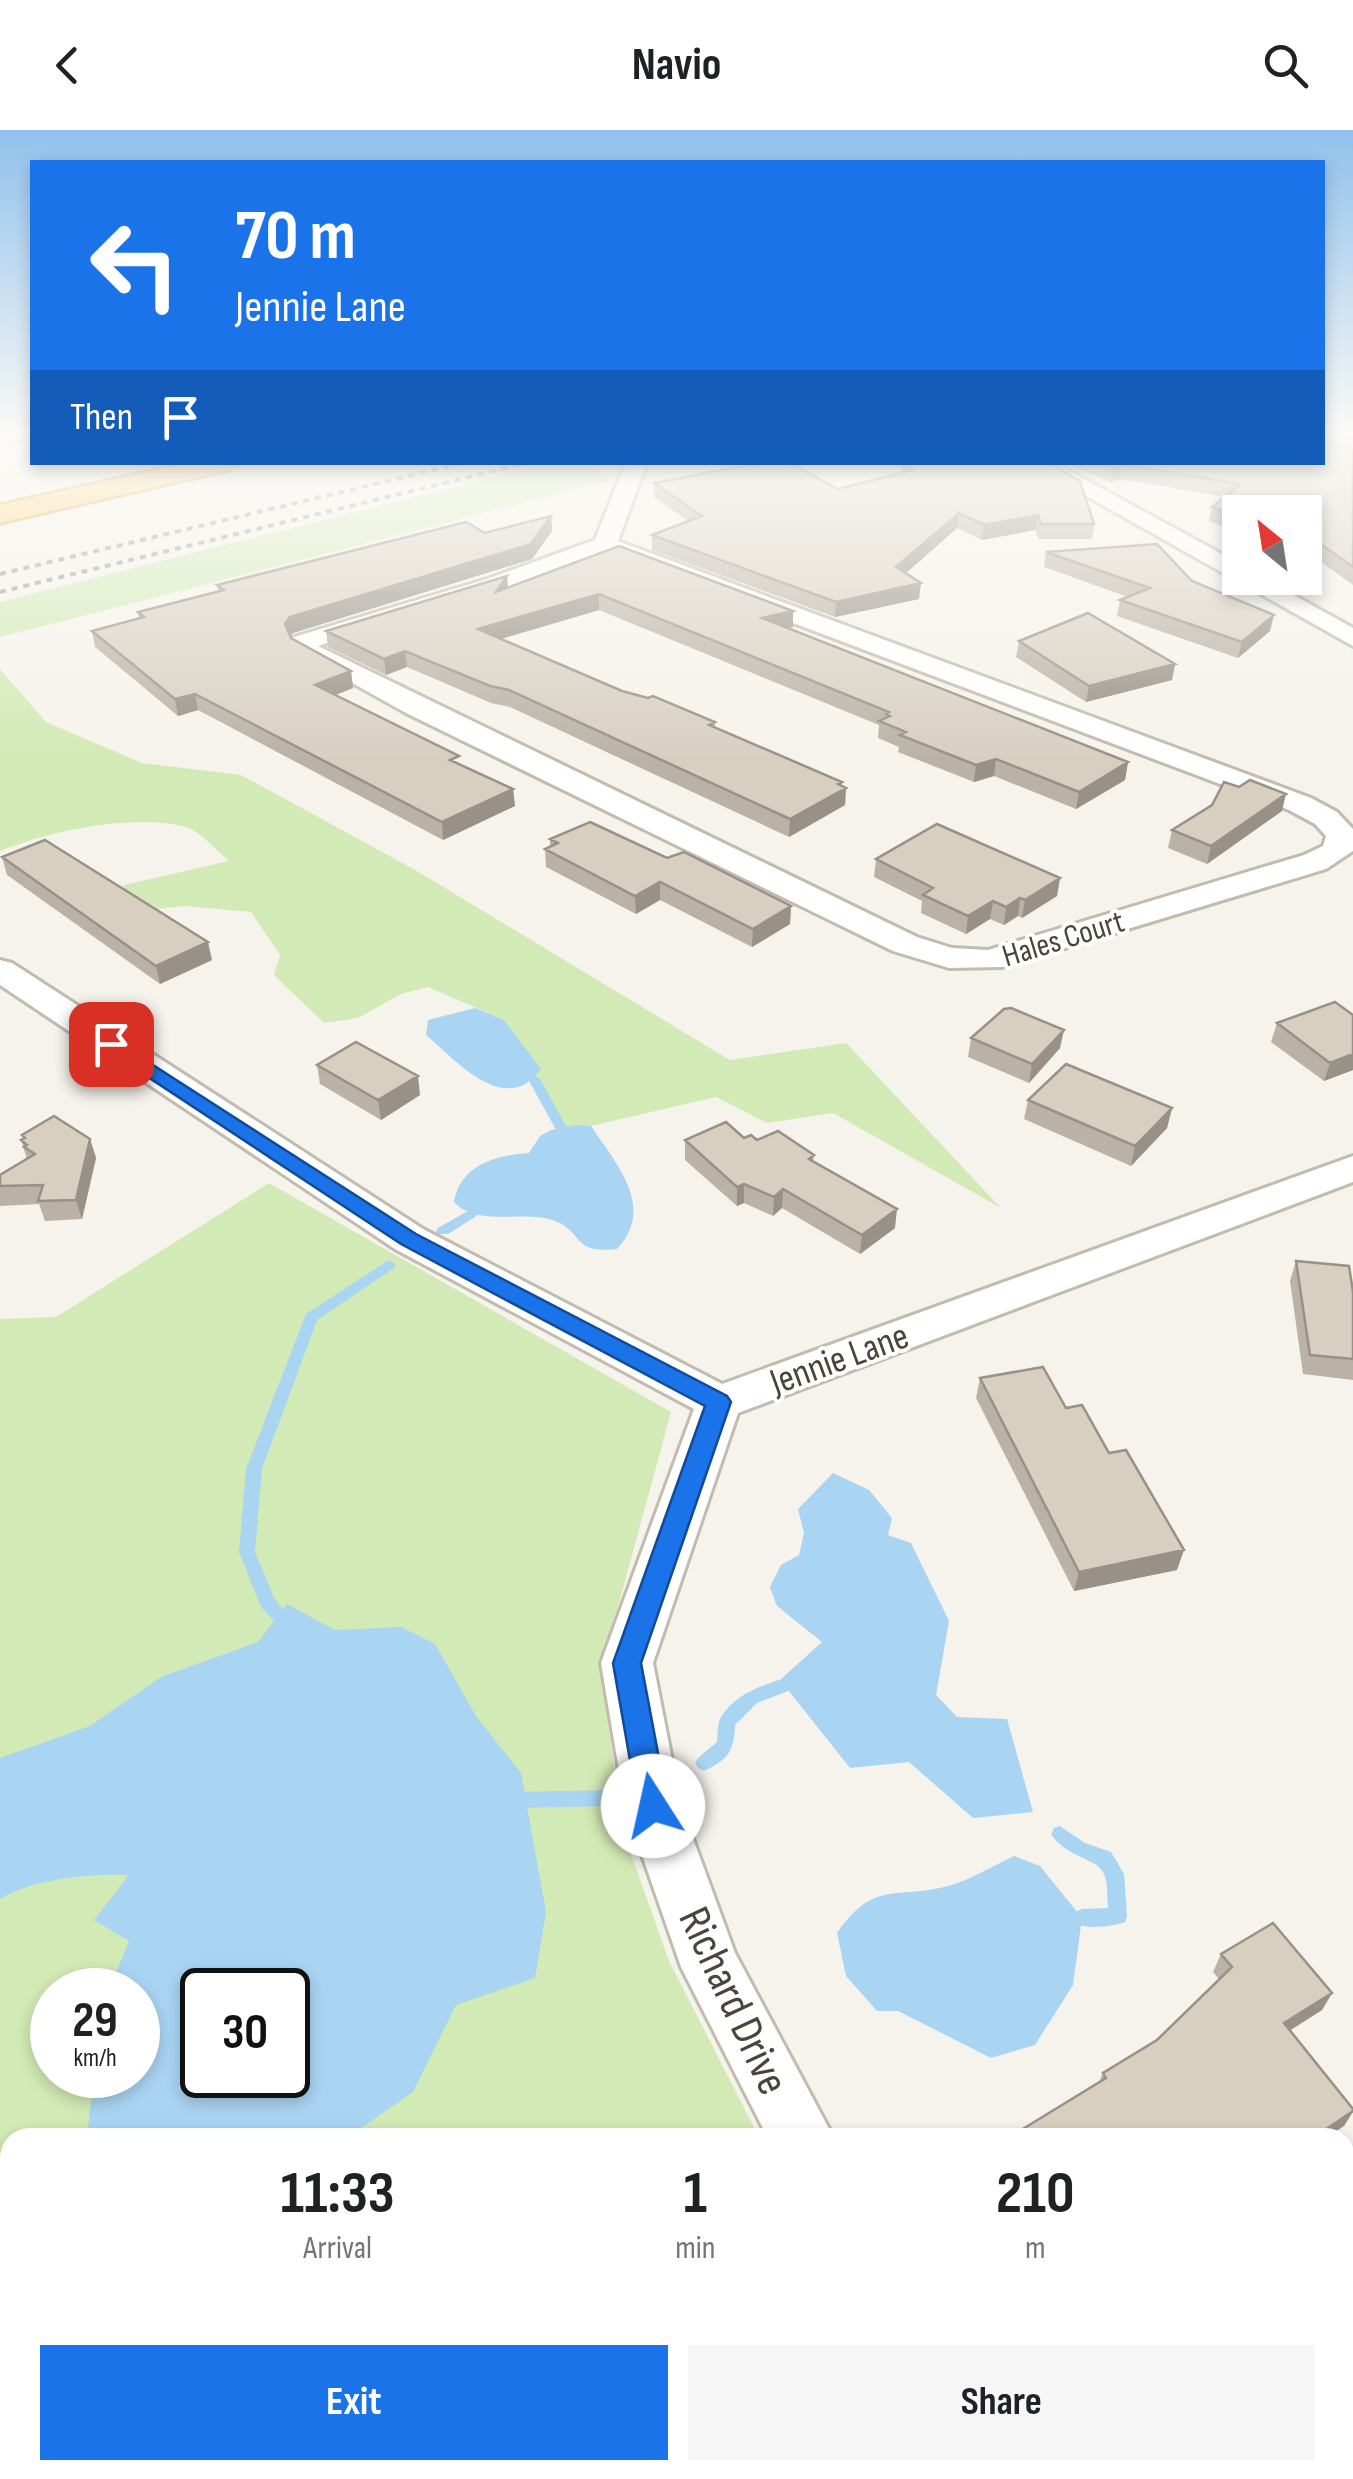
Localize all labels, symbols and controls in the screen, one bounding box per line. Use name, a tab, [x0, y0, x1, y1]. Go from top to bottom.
icon: back	[40, 38, 95, 93]
text: Navio	[632, 38, 721, 93]
icon: search	[1258, 38, 1313, 93]
text: 70 m	[235, 195, 356, 279]
icon: left	[70, 200, 200, 330]
text: Jennie Lane	[235, 280, 406, 335]
icon: arrive	[153, 390, 208, 445]
text: Then	[70, 395, 133, 440]
north arrow	[1222, 495, 1322, 595]
map controls	[1222, 495, 1322, 595]
street label: Hales Court	[998, 902, 1129, 976]
pin	[69, 1002, 154, 1087]
icon: arrive	[84, 1017, 139, 1072]
street label: Jennie Lane	[763, 1314, 915, 1406]
position arrow	[601, 1754, 705, 1858]
street label: Richard Drive	[665, 1899, 800, 2104]
speed limit sign: 30	[180, 1968, 310, 2098]
text: 29	[72, 1991, 118, 2051]
text: km/h	[73, 2043, 117, 2074]
text: 11:33	[281, 2158, 395, 2230]
text: 1	[684, 2158, 707, 2230]
text: 210	[996, 2158, 1074, 2230]
text: Arrival	[303, 2229, 372, 2268]
text: min	[675, 2229, 715, 2268]
text: m	[1025, 2229, 1046, 2268]
button: Exit	[40, 2345, 668, 2460]
button: Share	[688, 2345, 1315, 2460]

